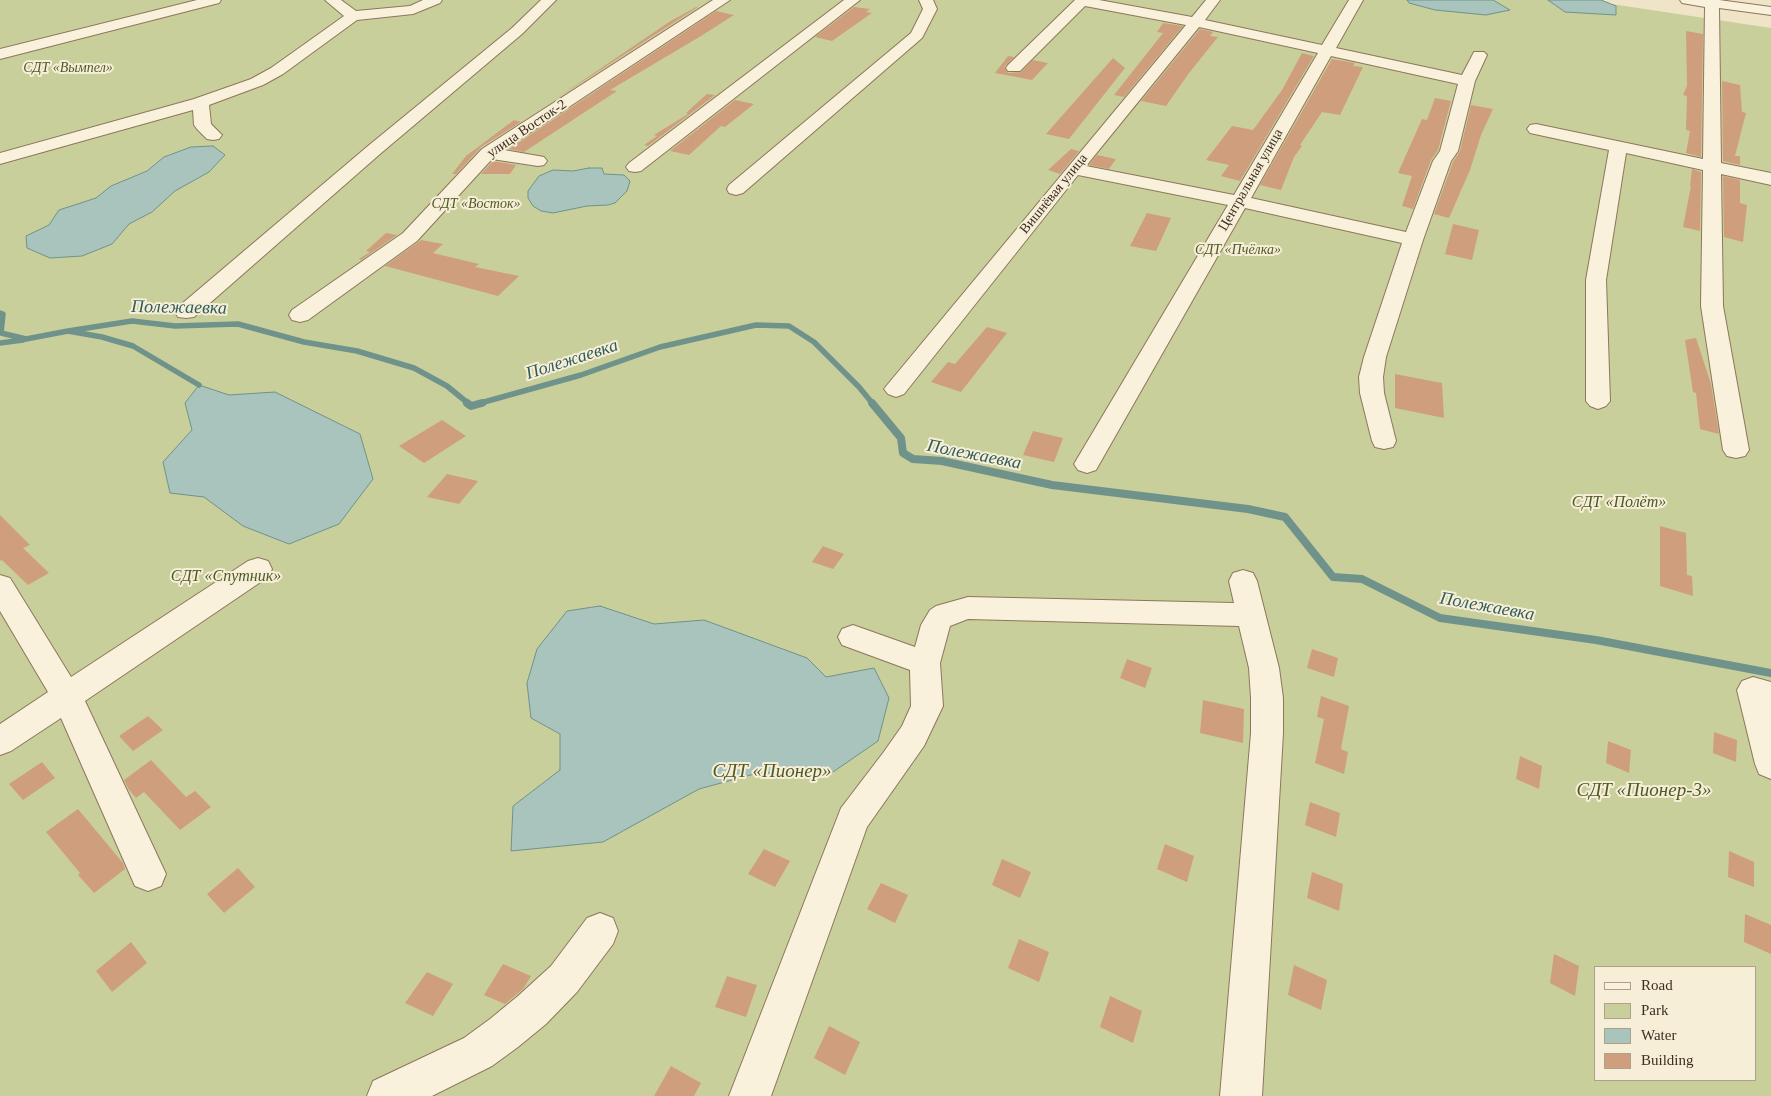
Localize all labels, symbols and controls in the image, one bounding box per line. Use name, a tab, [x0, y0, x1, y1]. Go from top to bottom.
park label: СДТ «Вымпел»	[23, 60, 113, 76]
street label: улица Восток-2	[484, 96, 570, 162]
street label: Центральная улица	[1215, 126, 1287, 234]
street label: Вишнёвая улица	[1016, 150, 1092, 238]
park label: СДТ «Восток»	[432, 196, 520, 212]
park label: СДТ «Пчёлка»	[1195, 242, 1281, 258]
water label: Полежаевка	[131, 296, 227, 320]
water label: Полежаевка	[523, 335, 621, 385]
water label: Полежаевка	[925, 435, 1023, 475]
park label: СДТ «Полёт»	[1572, 493, 1666, 513]
park label: СДТ «Спутник»	[171, 567, 281, 587]
water label: Полежаевка	[1438, 588, 1536, 626]
park label: СДТ «Пионер»	[712, 761, 832, 783]
park label: СДТ «Пионер-3»	[1577, 780, 1711, 802]
legend	[1594, 966, 1756, 1081]
text: Road	[1641, 977, 1673, 993]
text: Park	[1641, 1002, 1669, 1018]
text: Water	[1641, 1027, 1676, 1043]
text: Building	[1641, 1052, 1694, 1068]

